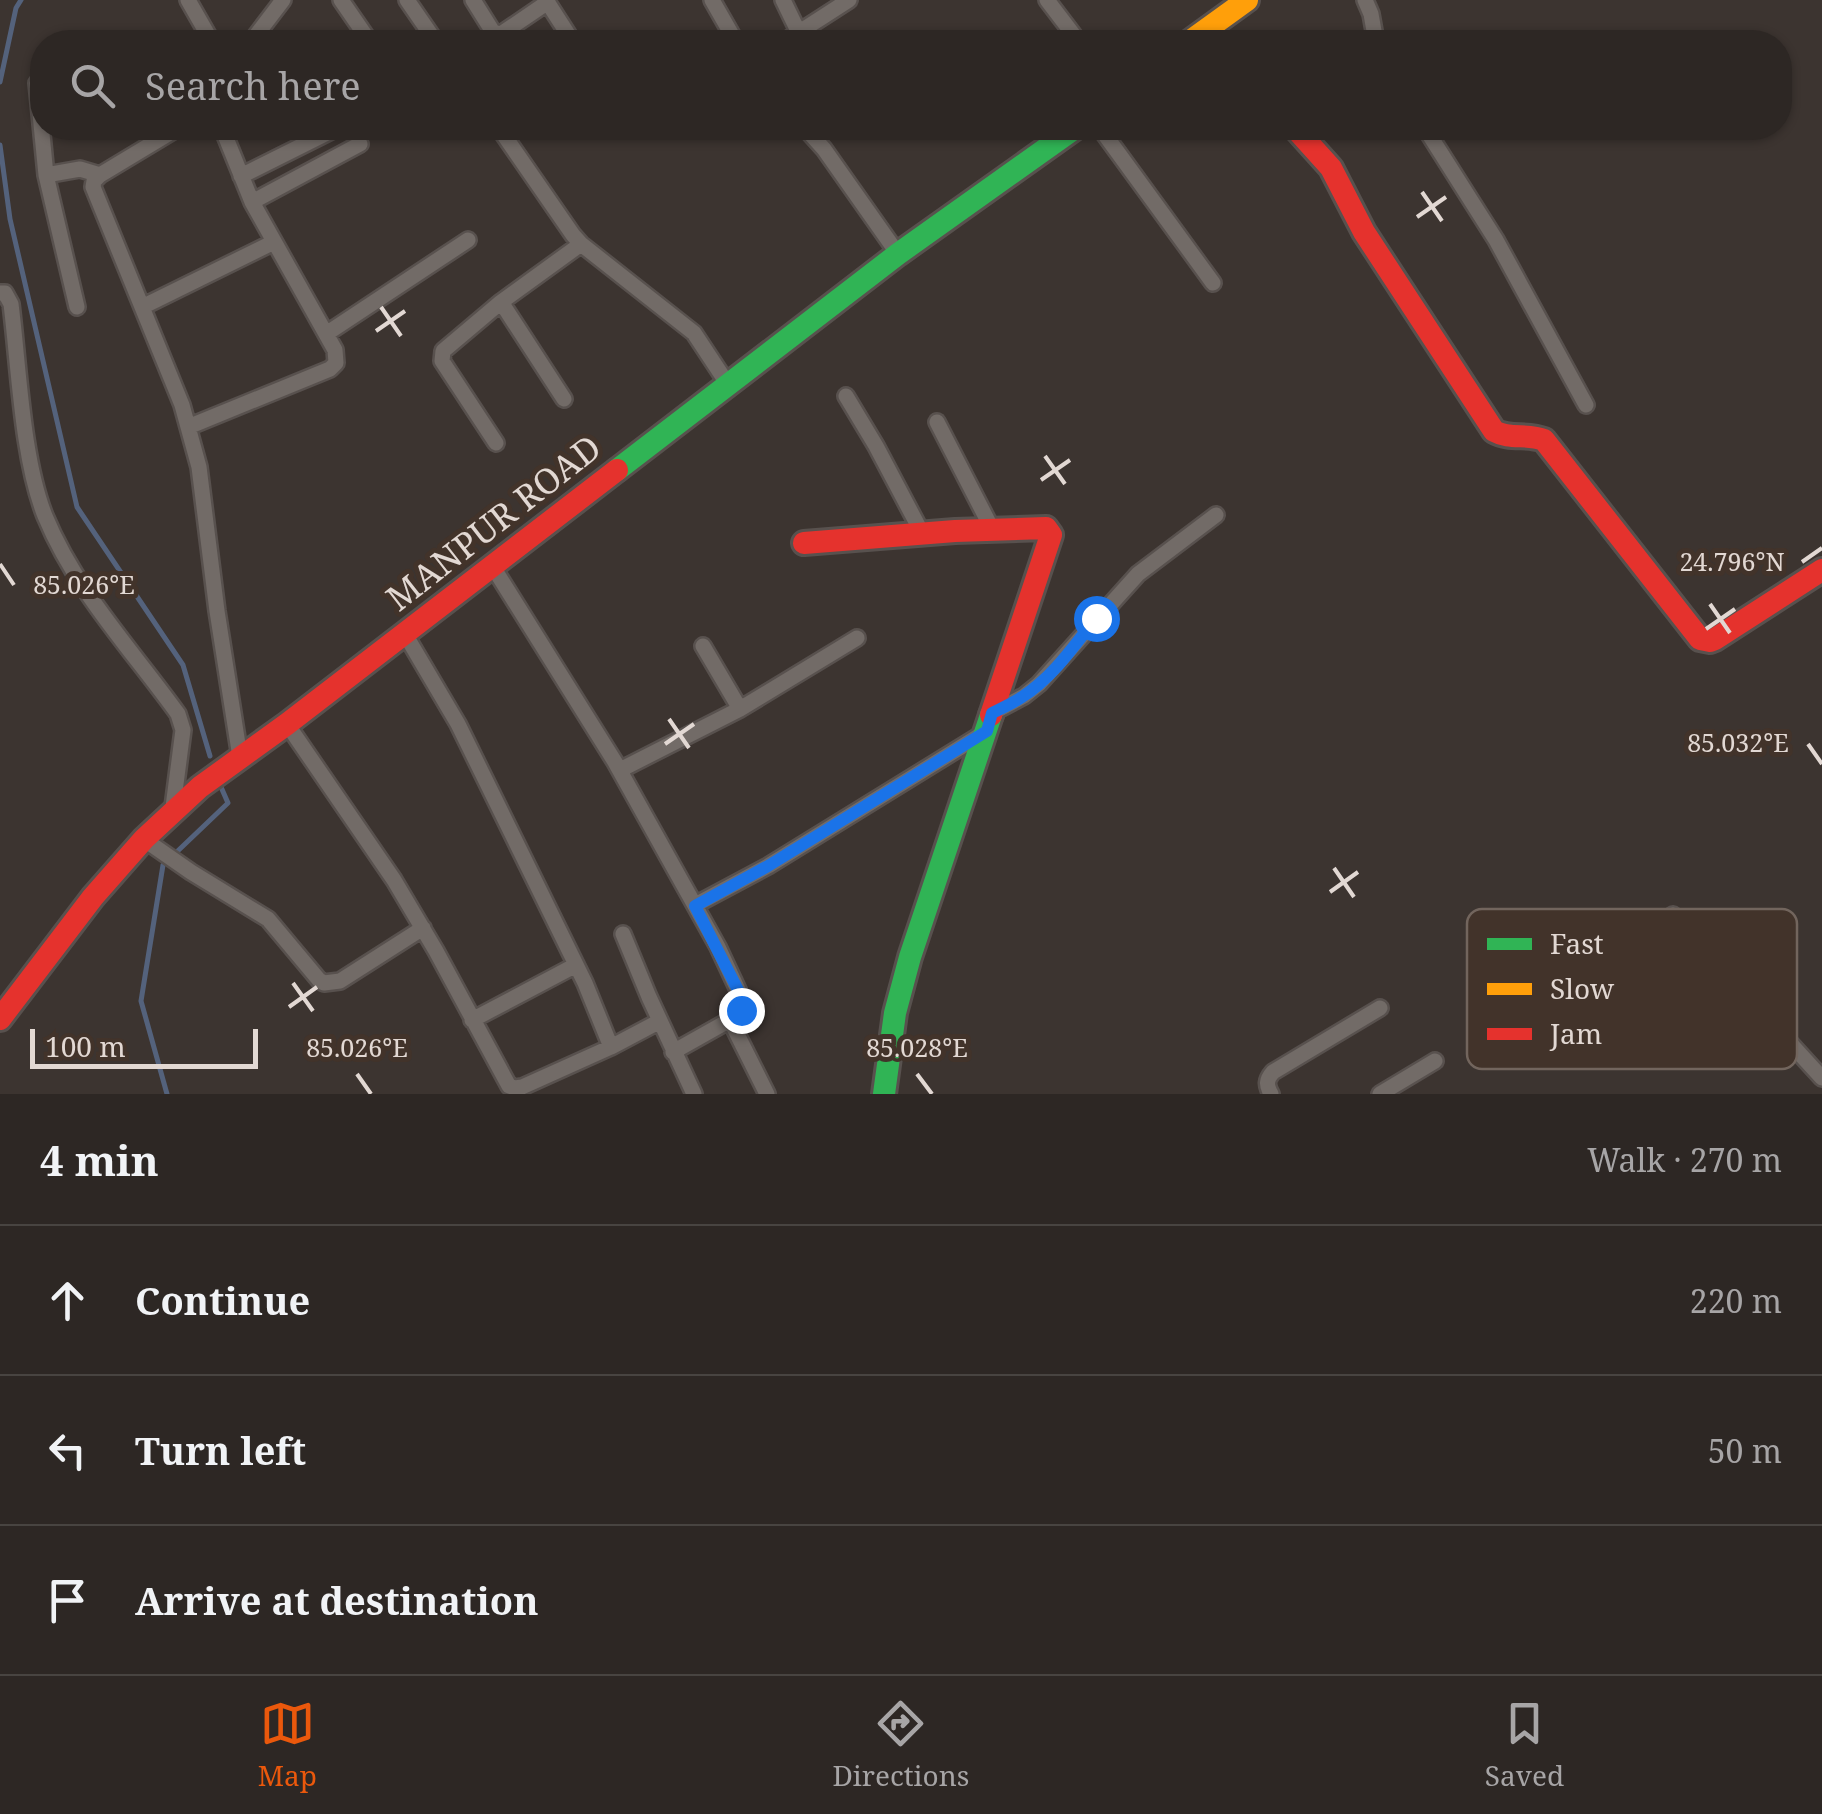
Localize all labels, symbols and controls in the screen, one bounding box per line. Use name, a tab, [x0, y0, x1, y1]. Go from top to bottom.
search box	[30, 30, 1792, 140]
icon: search	[65, 58, 120, 113]
text: Search here	[145, 59, 361, 111]
street label: MANPUR ROAD	[376, 423, 610, 621]
text: 24.796°N	[1679, 544, 1785, 578]
text: 85.026°E	[33, 567, 135, 601]
route start	[1074, 596, 1120, 642]
text: 85.032°E	[1687, 725, 1789, 759]
legend	[1467, 909, 1797, 1069]
text: Fast	[1550, 924, 1604, 962]
text: Slow	[1550, 969, 1615, 1007]
route end	[719, 988, 765, 1034]
text: Jam	[1549, 1014, 1602, 1052]
scale bar	[30, 1024, 258, 1068]
text: 100 m	[45, 1027, 126, 1065]
text: 85.026°E	[306, 1030, 408, 1064]
text: 85.028°E	[866, 1030, 968, 1064]
text: 4 min	[40, 1131, 159, 1188]
text: Walk · 270 m	[1587, 1138, 1782, 1181]
icon: ahead	[40, 1273, 95, 1328]
text: Continue	[135, 1274, 310, 1326]
text: 220 m	[1690, 1279, 1782, 1322]
icon: left	[40, 1423, 95, 1478]
text: Turn left	[135, 1424, 306, 1476]
text: 50 m	[1708, 1429, 1782, 1472]
icon: arrive	[40, 1573, 95, 1628]
text: Arrive at destination	[135, 1574, 539, 1626]
tab: Map	[258, 1696, 317, 1794]
tab: Directions	[832, 1696, 969, 1794]
tab: Saved	[1485, 1696, 1564, 1794]

